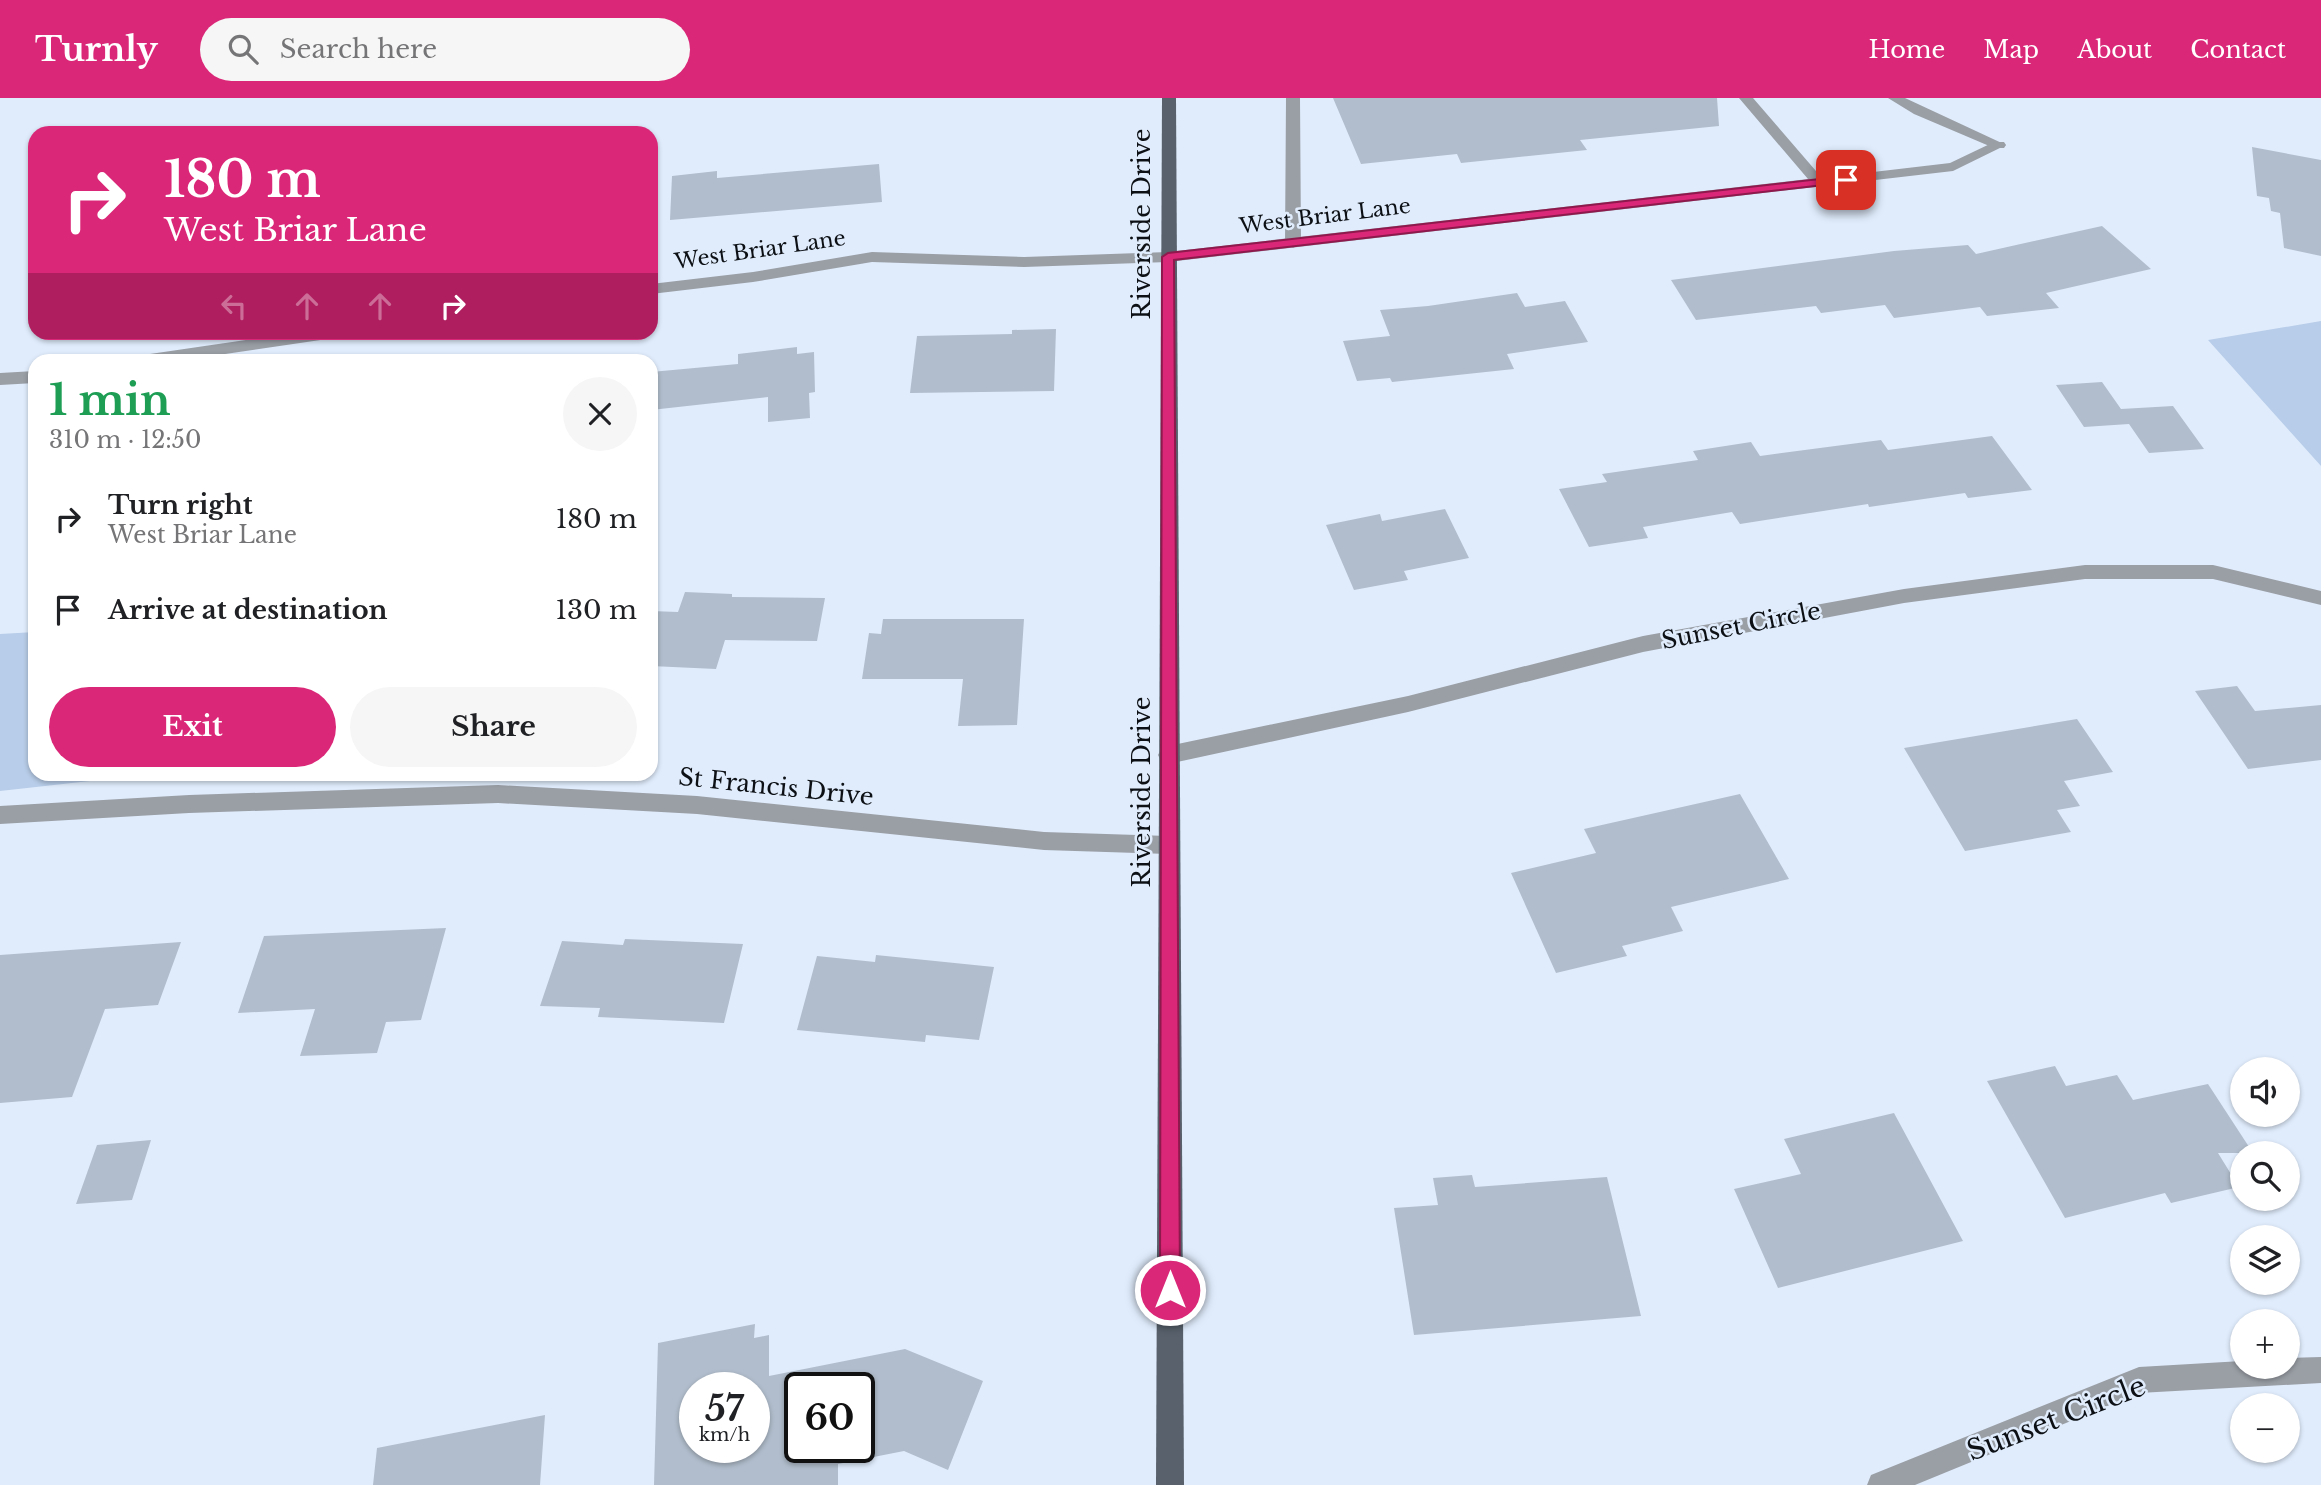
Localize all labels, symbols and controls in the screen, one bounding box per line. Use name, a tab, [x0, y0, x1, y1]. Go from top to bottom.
search box	[200, 18, 690, 81]
text: Turnly	[35, 29, 158, 70]
icon: search	[224, 30, 262, 68]
text: Search here	[280, 33, 437, 65]
text: Home	[1869, 35, 1945, 64]
text: Map	[1983, 35, 2039, 64]
text: About	[2077, 35, 2152, 64]
text: Contact	[2190, 35, 2286, 64]
street label: Riverside Drive	[1127, 129, 1156, 319]
text: 180 m	[164, 149, 321, 210]
pin	[1816, 150, 1876, 210]
icon: right	[49, 154, 140, 245]
icon: arrive	[1827, 161, 1865, 199]
street label: West Briar Lane	[1237, 193, 1412, 240]
text: West Briar Lane	[164, 210, 427, 250]
street label: West Briar Lane	[672, 225, 847, 275]
icon: left	[215, 287, 253, 325]
icon: ahead	[288, 287, 326, 325]
icon: ahead	[361, 287, 399, 325]
icon: right	[434, 287, 472, 325]
text: 1 min	[49, 374, 171, 426]
button: close	[563, 377, 637, 451]
text: 310 m · 12:50	[49, 426, 201, 454]
text: Turn right	[108, 489, 253, 521]
icon: right	[49, 500, 87, 538]
text: 180 m	[556, 503, 637, 535]
text: West Briar Lane	[108, 521, 297, 549]
icon: arrive	[49, 591, 87, 629]
text: Arrive at destination	[108, 594, 388, 626]
text: 130 m	[555, 594, 637, 626]
street label: Sunset Circle	[1659, 596, 1823, 655]
button: Exit	[49, 687, 336, 767]
button: Share	[350, 687, 637, 767]
street label: Riverside Drive	[1127, 697, 1156, 887]
street label: St Francis Drive	[677, 762, 875, 811]
map controls	[2230, 1057, 2300, 1463]
button: sound	[2230, 1057, 2300, 1127]
button: search	[2230, 1141, 2300, 1211]
button: layers	[2230, 1225, 2300, 1295]
position arrow	[1133, 1253, 1207, 1327]
button: +	[2230, 1309, 2300, 1379]
street label: Sunset Circle	[1962, 1368, 2151, 1469]
speed limit sign: 60	[784, 1372, 875, 1463]
text: 57	[705, 1387, 744, 1430]
button: −	[2230, 1393, 2300, 1463]
text: km/h	[699, 1424, 750, 1446]

